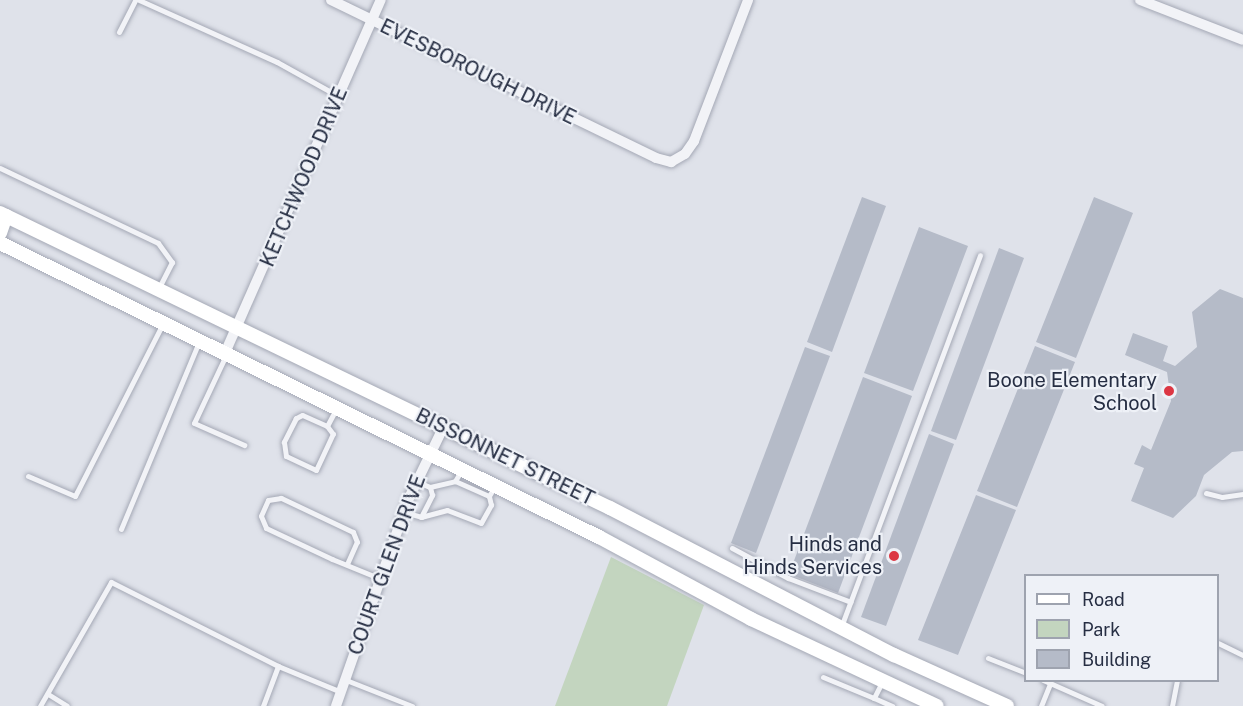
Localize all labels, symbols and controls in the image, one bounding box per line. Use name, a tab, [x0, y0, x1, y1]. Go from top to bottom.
street label: EVESBOROUGH DRIVE	[376, 14, 580, 130]
street label: KETCHWOOD DRIVE	[255, 84, 353, 270]
place label: Boone Elementary School	[987, 368, 1157, 415]
marker: Boone Elementary School	[1162, 384, 1176, 398]
street label: BISSONNET STREET	[412, 403, 598, 511]
street label: COURT GLEN DRIVE	[343, 472, 431, 658]
place label: Hinds and Hinds Services	[743, 532, 882, 579]
marker: Hinds and Hinds Services	[887, 549, 901, 563]
legend	[1024, 574, 1219, 682]
text: Road	[1082, 589, 1125, 610]
text: Park	[1082, 619, 1120, 640]
text: Building	[1082, 649, 1151, 670]

